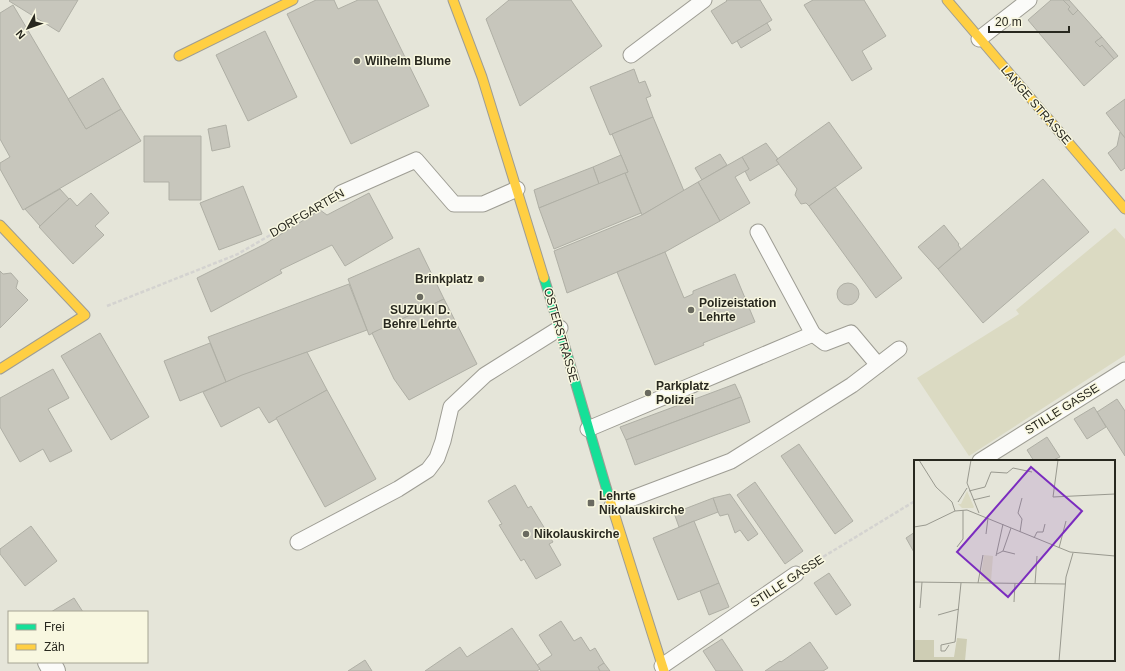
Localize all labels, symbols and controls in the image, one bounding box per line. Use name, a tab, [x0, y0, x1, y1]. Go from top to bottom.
north arrow	[8, 8, 48, 48]
scale bar	[989, 8, 1069, 34]
text: 20 m	[995, 15, 1022, 29]
text: N	[13, 28, 28, 41]
place label: Wilhelm Blume	[365, 54, 451, 68]
marker: Wilhelm Blume	[352, 56, 362, 66]
street label: LANGE STRASSE	[998, 63, 1074, 147]
street label: DORFGARTEN	[267, 186, 347, 240]
place label: Brinkplatz	[415, 272, 473, 286]
marker: Brinkplatz	[476, 274, 486, 284]
street label: OSTERSTRASSE	[541, 286, 581, 384]
marker: SUZUKI D. Behre Lehrte	[415, 292, 425, 302]
place label: Polizeistation Lehrte	[699, 296, 776, 324]
place label: SUZUKI D. Behre Lehrte	[383, 303, 457, 331]
marker: Polizeistation Lehrte	[686, 305, 696, 315]
place label: Parkplatz Polizei	[656, 379, 709, 407]
street label: STILLE GASSE	[1022, 381, 1102, 437]
marker: Parkplatz Polizei	[643, 388, 653, 398]
inset map	[914, 460, 1115, 661]
place label: Lehrte Nikolauskirche	[599, 489, 685, 517]
marker: Lehrte Nikolauskirche	[586, 498, 596, 508]
place label: Nikolauskirche	[534, 527, 620, 541]
marker: Nikolauskirche	[521, 529, 531, 539]
street label: STILLE GASSE	[748, 552, 826, 610]
legend	[8, 611, 148, 663]
text: Frei	[44, 620, 65, 634]
text: Zäh	[44, 640, 65, 654]

